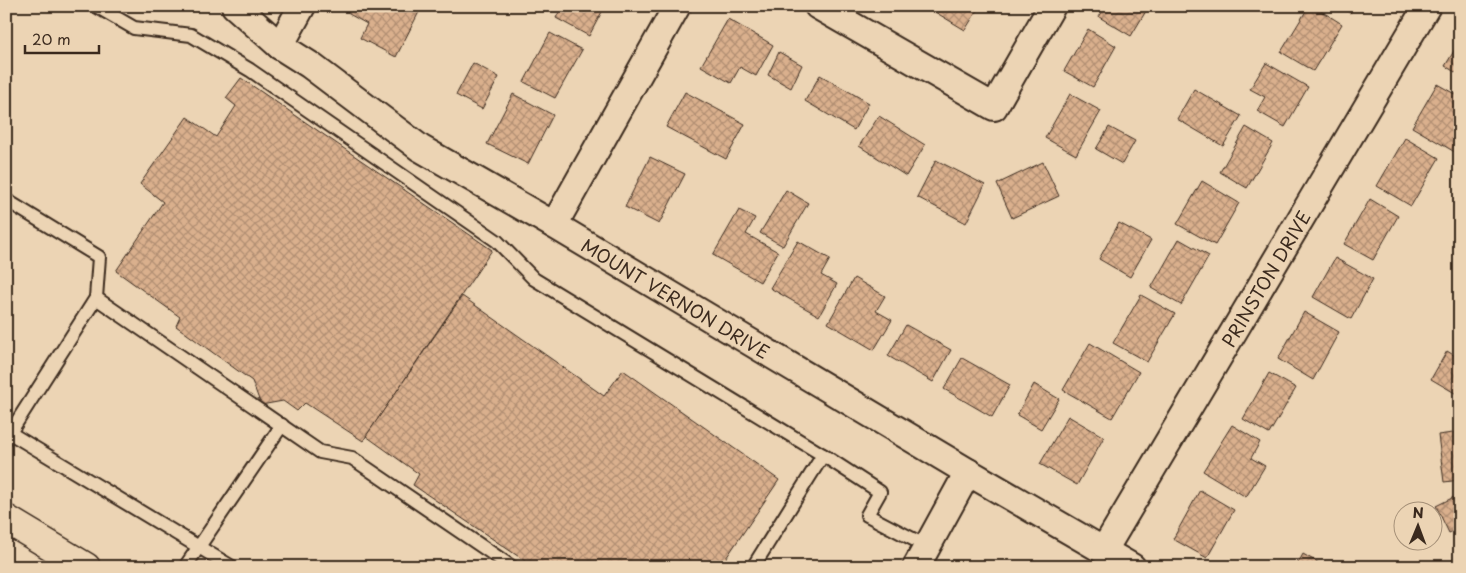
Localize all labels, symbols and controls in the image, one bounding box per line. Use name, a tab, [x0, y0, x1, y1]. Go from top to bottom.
scale bar	[25, 22, 99, 54]
text: 20 m	[32, 27, 71, 50]
street label: PRINSTON DRIVE	[1214, 205, 1316, 352]
street label: MOUNT VERNON DRIVE	[577, 231, 775, 364]
north arrow	[1394, 500, 1444, 550]
text: N	[1413, 502, 1424, 523]

